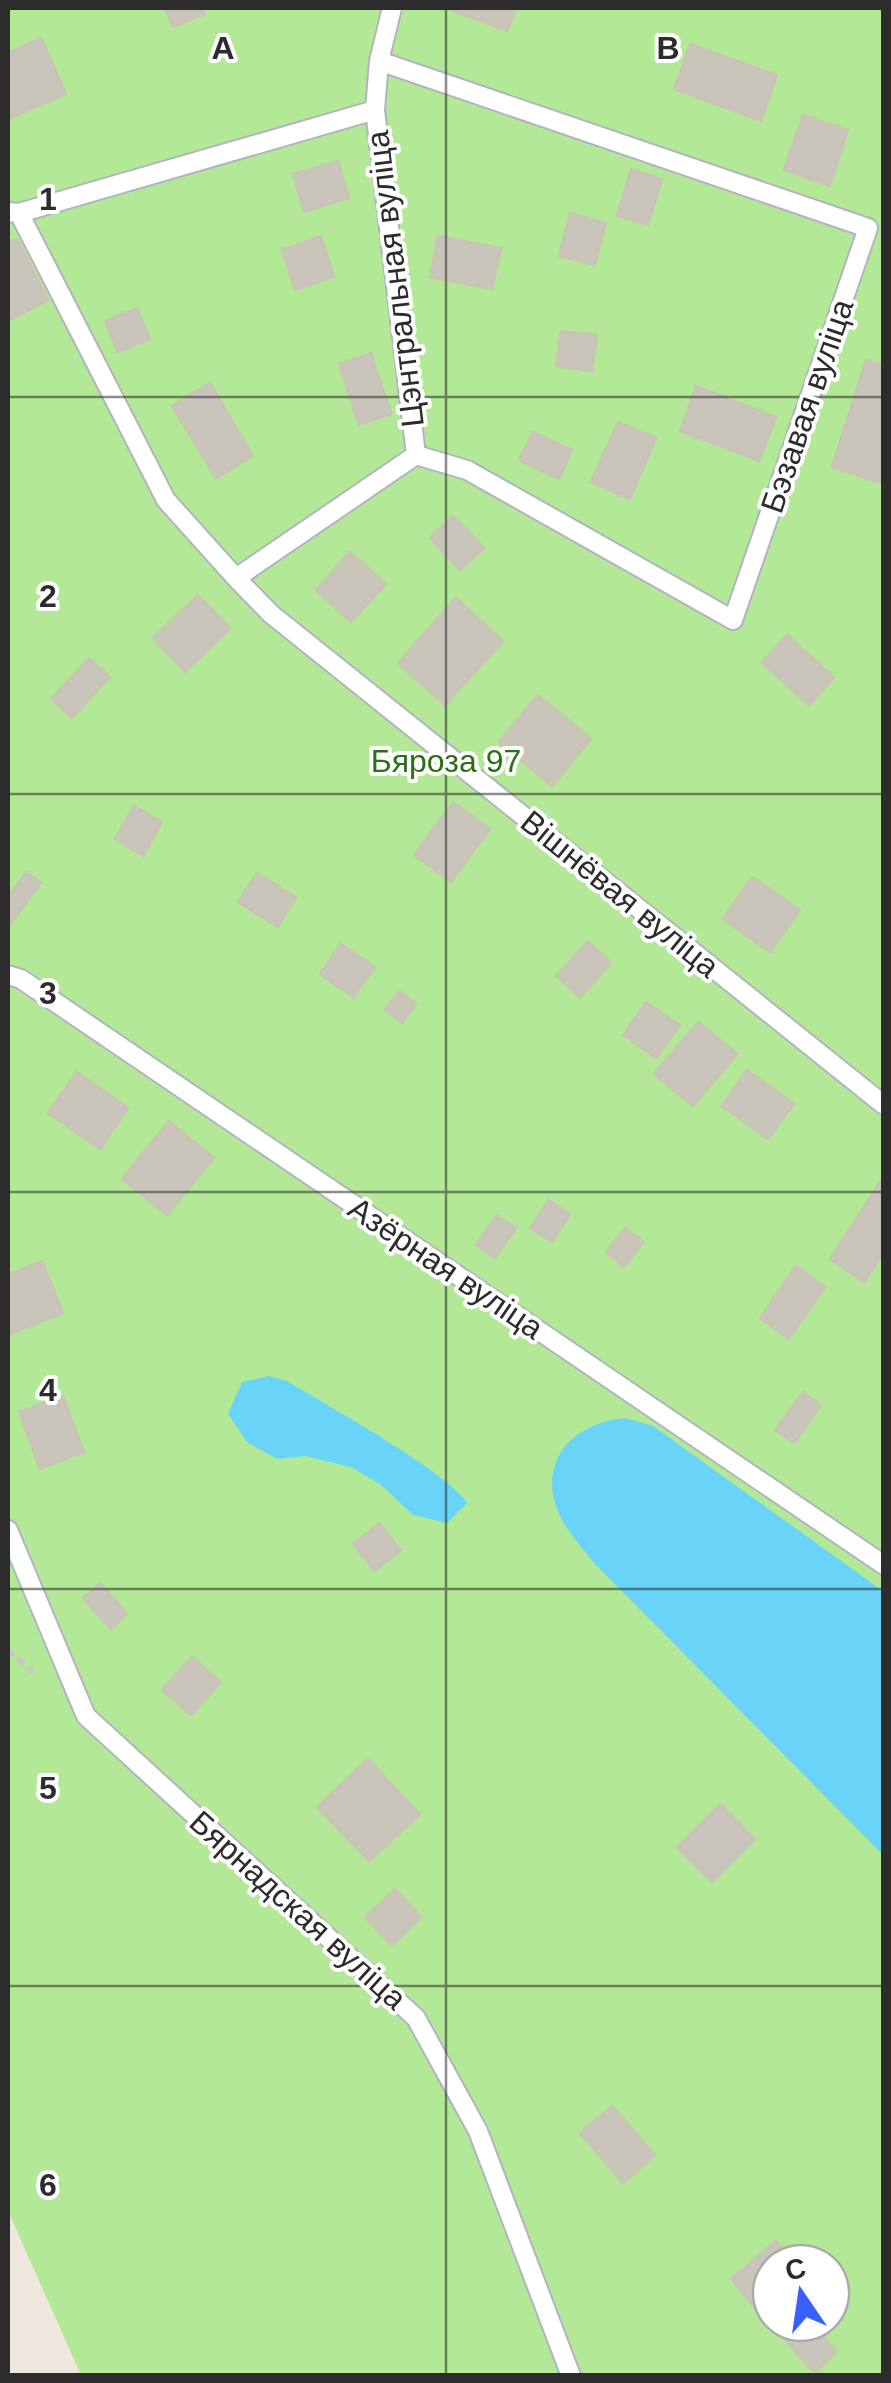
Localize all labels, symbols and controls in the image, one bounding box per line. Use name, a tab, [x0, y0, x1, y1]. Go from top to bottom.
text: A	[211, 30, 235, 66]
text: B	[656, 30, 680, 66]
street label: Цэнтральная вуліца	[359, 128, 431, 429]
text: 1	[39, 181, 57, 217]
street label: Бэзавая вуліца	[754, 294, 860, 518]
text: 2	[39, 578, 57, 614]
park label: Бяроза 97	[371, 743, 521, 779]
street label: Вішнёвая вуліца	[514, 803, 726, 985]
text: 3	[39, 975, 57, 1011]
street label: Азёрная вуліца	[342, 1190, 550, 1346]
text: 4	[39, 1372, 57, 1408]
text: 5	[39, 1770, 57, 1806]
street label: Бярнадская вуліца	[182, 1803, 414, 2017]
text: 6	[39, 2167, 57, 2203]
north arrow	[751, 2243, 851, 2343]
text: С	[782, 2252, 809, 2287]

